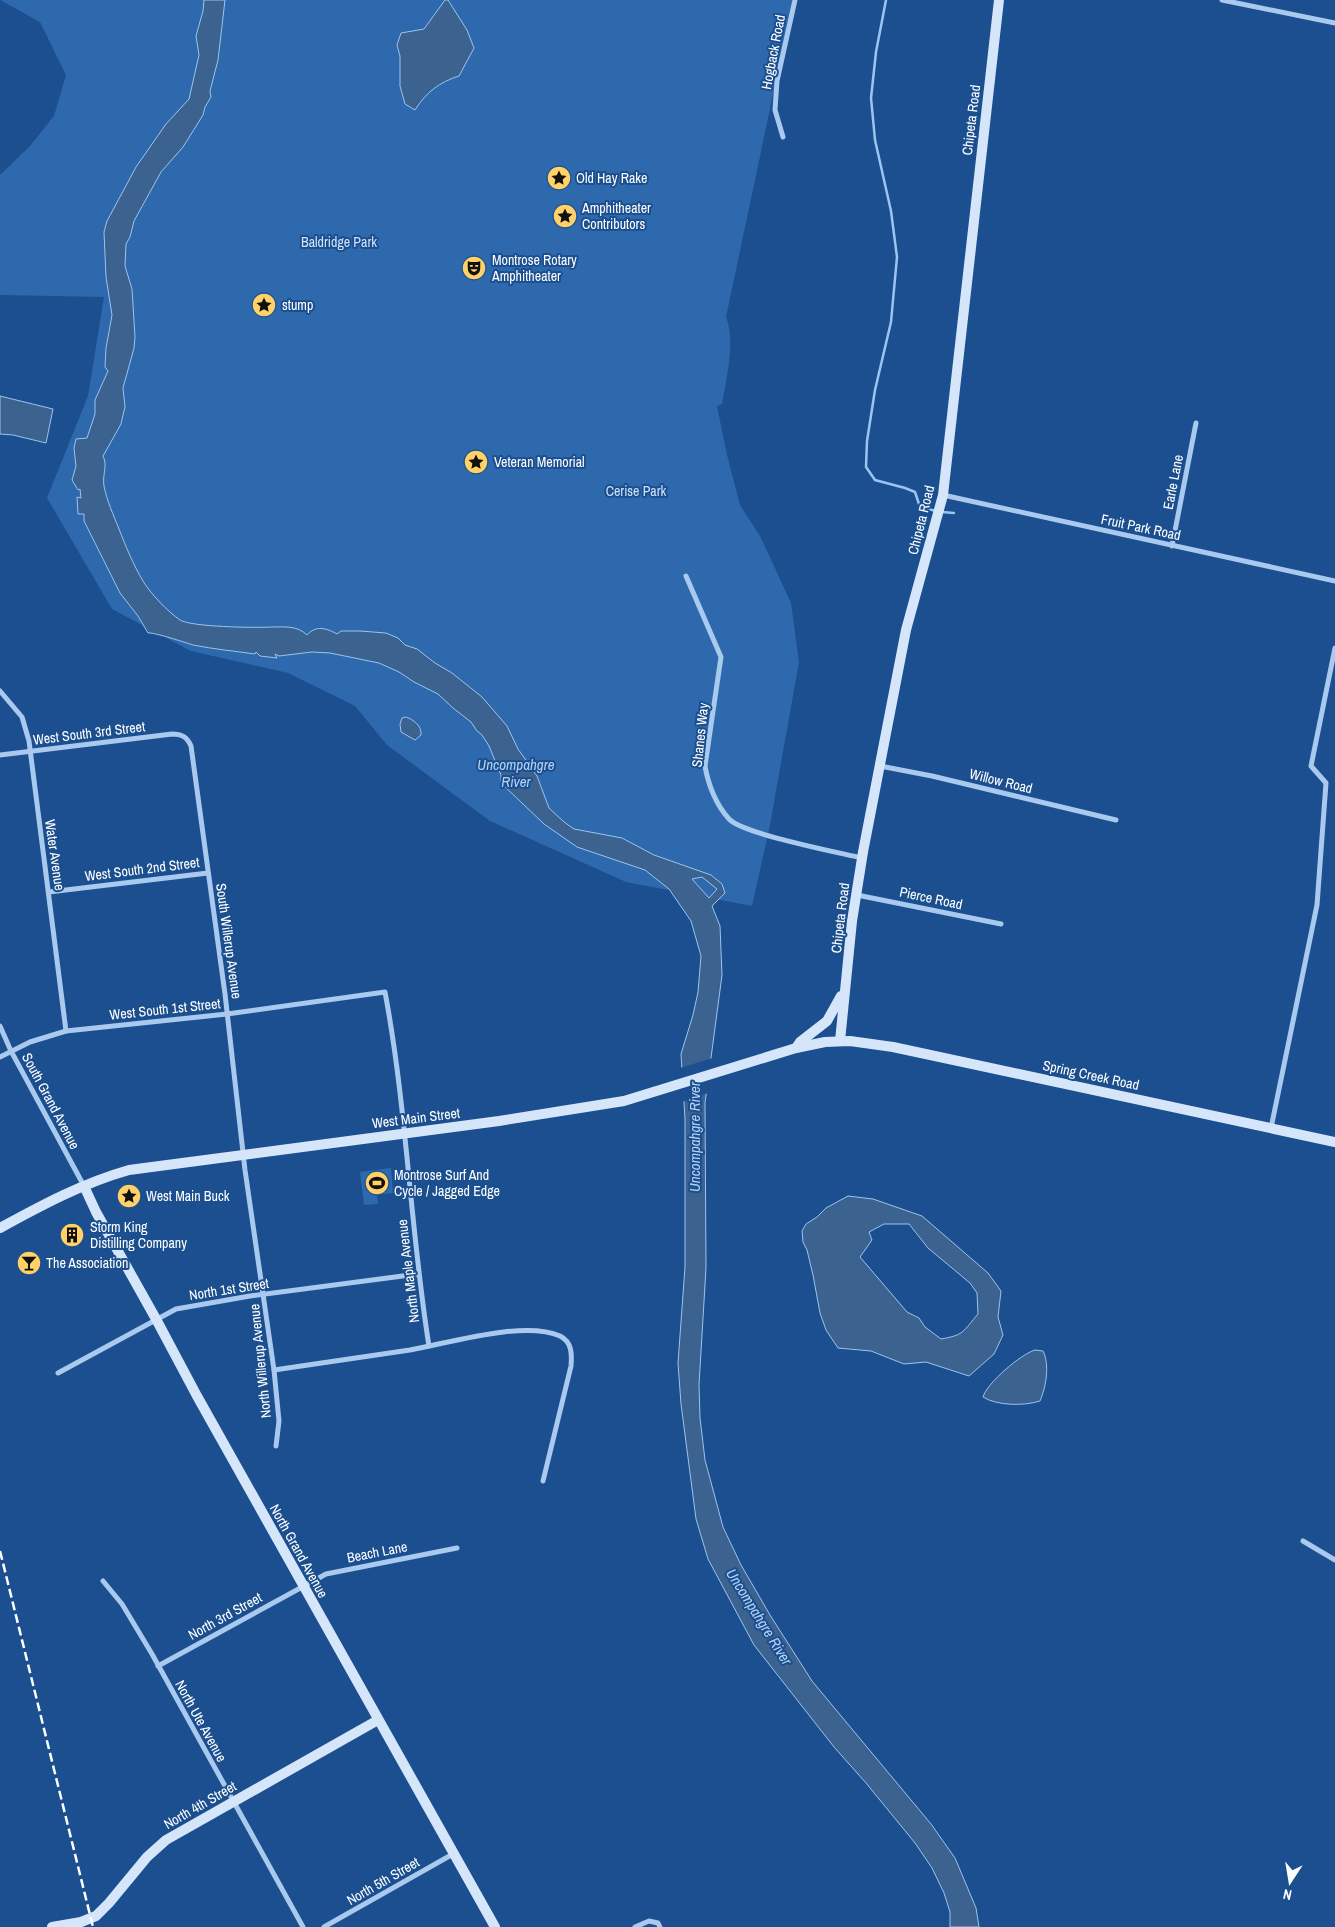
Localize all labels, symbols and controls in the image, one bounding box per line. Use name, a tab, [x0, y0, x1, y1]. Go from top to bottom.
street label: Hogback Road	[757, 13, 789, 91]
street label: Chipeta Road	[958, 84, 984, 156]
place icon: Old Hay Rake	[546, 165, 572, 191]
place label: Old Hay Rake	[576, 169, 647, 187]
place label: Amphitheater Contributors	[581, 199, 651, 233]
place icon: Amphitheater Contributors	[552, 203, 578, 229]
park label: Baldridge Park	[301, 233, 377, 251]
place label: Montrose Rotary Amphitheater	[491, 251, 577, 285]
theatre icon: Montrose Rotary Amphitheater	[461, 255, 487, 281]
place icon: stump	[251, 292, 277, 318]
place label: stump	[282, 296, 313, 314]
place icon: Veteran Memorial	[463, 449, 489, 475]
place label: Veteran Memorial	[494, 453, 585, 471]
street label: Earle Lane	[1159, 453, 1187, 511]
park label: Cerise Park	[606, 482, 667, 500]
street label: Chipeta Road	[904, 483, 938, 557]
street label: Fruit Park Road	[1099, 510, 1183, 544]
street label: Shanes Way	[688, 702, 712, 768]
street label: West South 3rd Street	[32, 717, 146, 749]
water label: Uncompahgre River	[477, 754, 555, 792]
street label: Willow Road	[968, 764, 1034, 798]
street label: Water Avenue	[41, 818, 69, 892]
street label: West South 2nd Street	[84, 853, 200, 885]
street label: South Willerup Avenue	[212, 882, 246, 1000]
street label: Chipeta Road	[827, 882, 853, 954]
street label: Pierce Road	[898, 883, 964, 913]
street label: West South 1st Street	[109, 994, 221, 1024]
street label: South Grand Avenue	[18, 1050, 84, 1152]
street label: Spring Creek Road	[1041, 1056, 1141, 1094]
water label: Uncompahgre River	[684, 1081, 705, 1192]
street label: West Main Street	[371, 1104, 461, 1132]
place label: Montrose Surf And Cycle / Jagged Edge	[394, 1166, 500, 1200]
sports icon: Montrose Surf And Cycle / Jagged Edge	[364, 1170, 390, 1196]
place icon: West Main Buck	[116, 1183, 142, 1209]
place label: West Main Buck	[146, 1187, 230, 1205]
place label: Storm King Distilling Company	[90, 1218, 187, 1252]
street label: North Maple Avenue	[393, 1218, 423, 1324]
building icon: Storm King Distilling Company	[59, 1222, 85, 1248]
bar icon: The Association	[16, 1250, 42, 1276]
place label: The Association	[46, 1254, 128, 1272]
street label: North 1st Street	[188, 1274, 270, 1304]
street label: North Willerup Avenue	[245, 1303, 275, 1419]
street label: North Grand Avenue	[266, 1501, 332, 1601]
street label: Beach Lane	[345, 1537, 409, 1567]
water label: Uncompahgre River	[721, 1565, 798, 1670]
street label: North 3rd Street	[185, 1588, 265, 1644]
street label: North Ute Avenue	[171, 1677, 231, 1765]
street label: North 4th Street	[160, 1777, 240, 1833]
street label: North 5th Street	[343, 1853, 423, 1909]
north arrow	[1265, 1857, 1315, 1907]
text: N	[1281, 1885, 1293, 1904]

